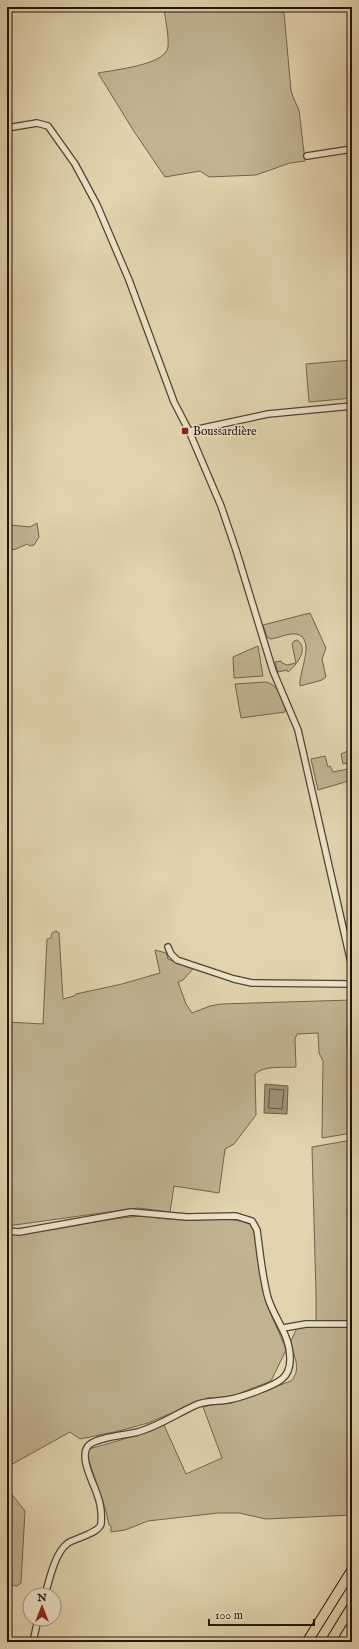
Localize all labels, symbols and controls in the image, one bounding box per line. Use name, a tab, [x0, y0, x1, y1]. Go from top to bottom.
place label: Boussardière	[193, 424, 257, 439]
marker: Boussardière	[180, 426, 190, 436]
north arrow	[22, 1587, 62, 1627]
text: N	[36, 1591, 47, 1605]
scale bar	[209, 1601, 314, 1627]
text: 100 m	[215, 1608, 243, 1623]

